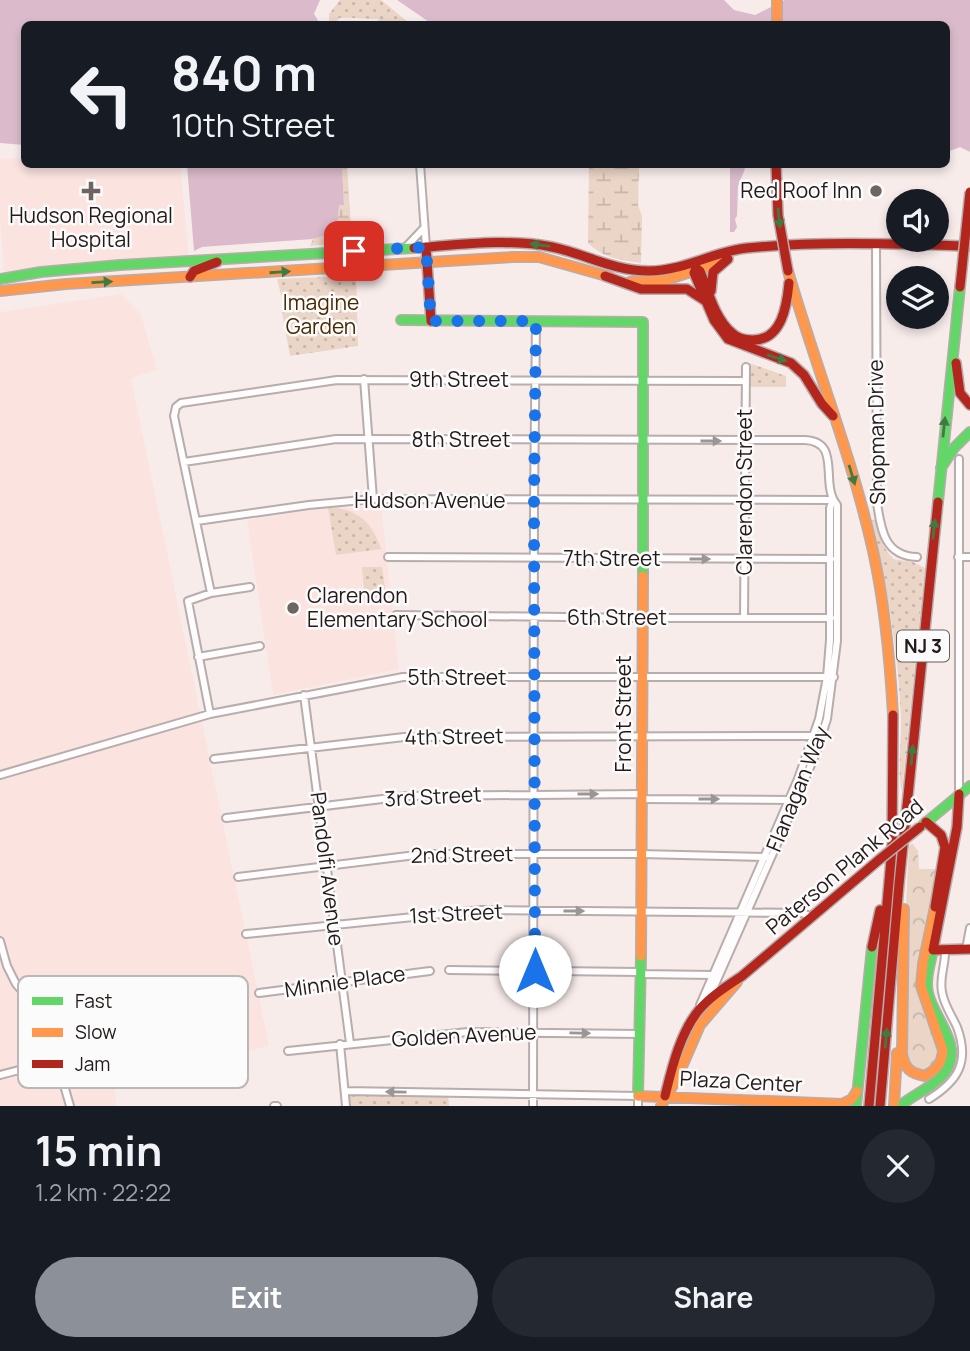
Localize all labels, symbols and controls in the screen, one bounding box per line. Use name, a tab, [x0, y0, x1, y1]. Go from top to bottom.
text: 840 m	[171, 39, 317, 106]
icon: left	[56, 49, 147, 140]
text: 10th Street	[171, 103, 335, 147]
place label: Red Roof Inn	[740, 176, 862, 204]
marker: Hudson Regional Hospital	[81, 181, 101, 201]
marker: Red Roof Inn	[868, 183, 884, 199]
map controls	[886, 189, 949, 329]
button: sound	[886, 189, 949, 252]
place label: Hudson Regional Hospital	[9, 201, 173, 253]
one-way arrow	[774, 207, 785, 229]
pin	[324, 221, 384, 281]
icon: arrive	[335, 232, 373, 270]
one-way arrow	[529, 240, 551, 251]
one-way arrow	[269, 266, 291, 277]
button: layers	[886, 266, 949, 329]
one-way arrow	[91, 276, 113, 287]
park label: Imagine Garden	[283, 288, 359, 340]
one-way arrow	[766, 353, 787, 364]
street label: Shopman Drive	[861, 359, 891, 505]
street label: 9th Street	[409, 365, 509, 393]
street label: Clarendon Street	[730, 409, 758, 575]
one-way arrow	[939, 415, 950, 437]
street label: 8th Street	[412, 425, 510, 453]
one-way arrow	[701, 435, 723, 447]
one-way arrow	[847, 465, 857, 486]
street label: Hudson Avenue	[354, 486, 506, 514]
one-way arrow	[929, 518, 940, 540]
street label: 7th Street	[563, 544, 661, 572]
one-way arrow	[689, 553, 711, 565]
place label: Clarendon Elementary School	[307, 581, 488, 633]
marker: Clarendon Elementary School	[285, 600, 301, 616]
street label: 6th Street	[567, 603, 667, 631]
road number: NJ 3	[897, 631, 949, 662]
street label: Front Street	[609, 655, 637, 773]
street label: 5th Street	[408, 663, 506, 691]
street label: 4th Street	[404, 721, 504, 751]
street label: Flanagan Way	[759, 722, 835, 855]
one-way arrow	[907, 744, 918, 766]
street label: 3rd Street	[384, 779, 482, 813]
one-way arrow	[577, 788, 599, 800]
street label: Pandolfi Avenue	[305, 790, 351, 947]
street label: Paterson Plank Road	[760, 792, 929, 940]
one-way arrow	[698, 793, 720, 805]
street label: 2nd Street	[410, 839, 514, 869]
street label: 1st Street	[409, 897, 503, 929]
one-way arrow	[563, 906, 585, 917]
position arrow	[498, 934, 572, 1008]
street label: Minnie Place	[283, 959, 407, 1003]
legend	[18, 976, 248, 1088]
text: Fast	[75, 988, 112, 1014]
street label: Golden Avenue	[391, 1017, 537, 1053]
text: Slow	[75, 1019, 117, 1045]
one-way arrow	[569, 1027, 591, 1039]
one-way arrow	[881, 1027, 892, 1049]
text: Jam	[75, 1051, 110, 1077]
street label: Plaza Center	[679, 1064, 804, 1098]
one-way arrow	[385, 1086, 407, 1098]
text: 15 min	[35, 1121, 162, 1179]
button: close	[861, 1129, 935, 1203]
text: 1.2 km · 22:22	[35, 1176, 171, 1208]
button: Exit	[35, 1257, 478, 1337]
button: Share	[492, 1257, 935, 1337]

